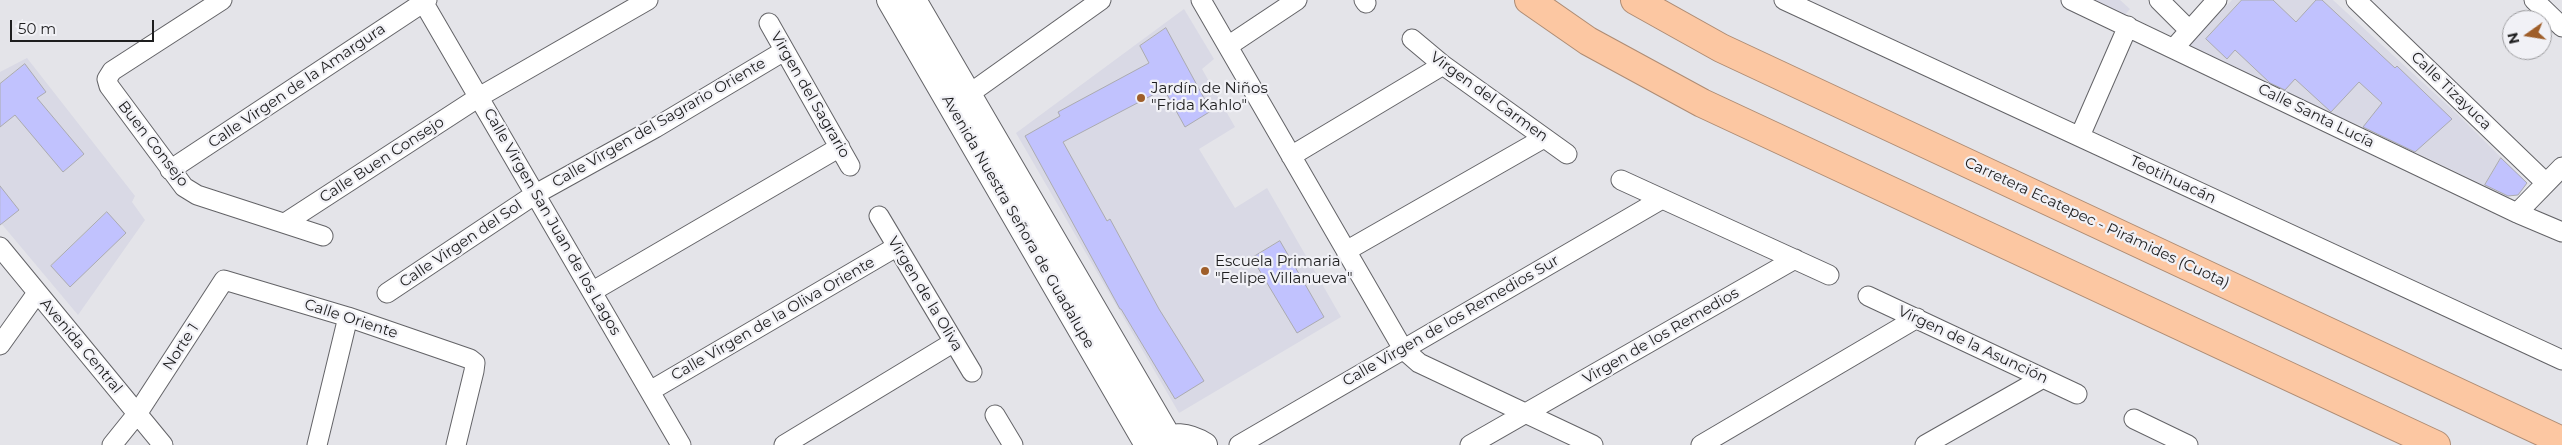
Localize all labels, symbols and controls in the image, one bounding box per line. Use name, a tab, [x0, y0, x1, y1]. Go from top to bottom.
scale bar	[12, 10, 156, 42]
north arrow	[2502, 10, 2552, 60]
text: 50 m	[18, 19, 56, 38]
street label: Calle Virgen de la Amargura	[205, 20, 389, 152]
street label: Virgen del Sagrario	[767, 29, 853, 161]
text: N	[2503, 31, 2523, 46]
street label: Virgen del Carmen	[1427, 48, 1551, 146]
street label: Calle Tizayuca	[2407, 48, 2495, 134]
street label: Calle Virgen del Sagrario Oriente	[549, 54, 769, 192]
place label: Jardín de Niños "Frida Kahlo"	[1151, 80, 1268, 115]
street label: Calle Santa Lucía	[2255, 80, 2377, 152]
street label: Avenida Nuestra Señora de Guadalupe	[938, 92, 1098, 352]
marker: Jardín de Niños "Frida Kahlo"	[1135, 92, 1147, 104]
street label: Buen Consejo	[114, 97, 192, 191]
street label: Calle Virgen San Juan de los Lagos	[479, 105, 625, 339]
street label: Calle Buen Consejo	[316, 113, 448, 207]
street label: Teotihuacán	[2127, 152, 2219, 208]
street label: Carretera Ecatepec - Pirámides (Cuota)	[1962, 153, 2232, 293]
street label: Calle Virgen del Sol	[396, 196, 526, 292]
street label: Virgen de la Oliva	[884, 233, 966, 355]
street label: Calle Virgen de los Remedios Sur	[1340, 252, 1562, 390]
street label: Calle Virgen de la Oliva Oriente	[668, 253, 878, 385]
place label: Escuela Primaria "Felipe Villanueva"	[1215, 253, 1353, 288]
marker: Escuela Primaria "Felipe Villanueva"	[1199, 265, 1211, 277]
street label: Virgen de los Remedios	[1580, 284, 1742, 388]
street label: Avenida Central	[36, 295, 126, 397]
street label: Calle Oriente	[302, 295, 400, 343]
street label: Virgen de la Asunción	[1895, 302, 2051, 388]
street label: Norte 1	[159, 320, 203, 374]

